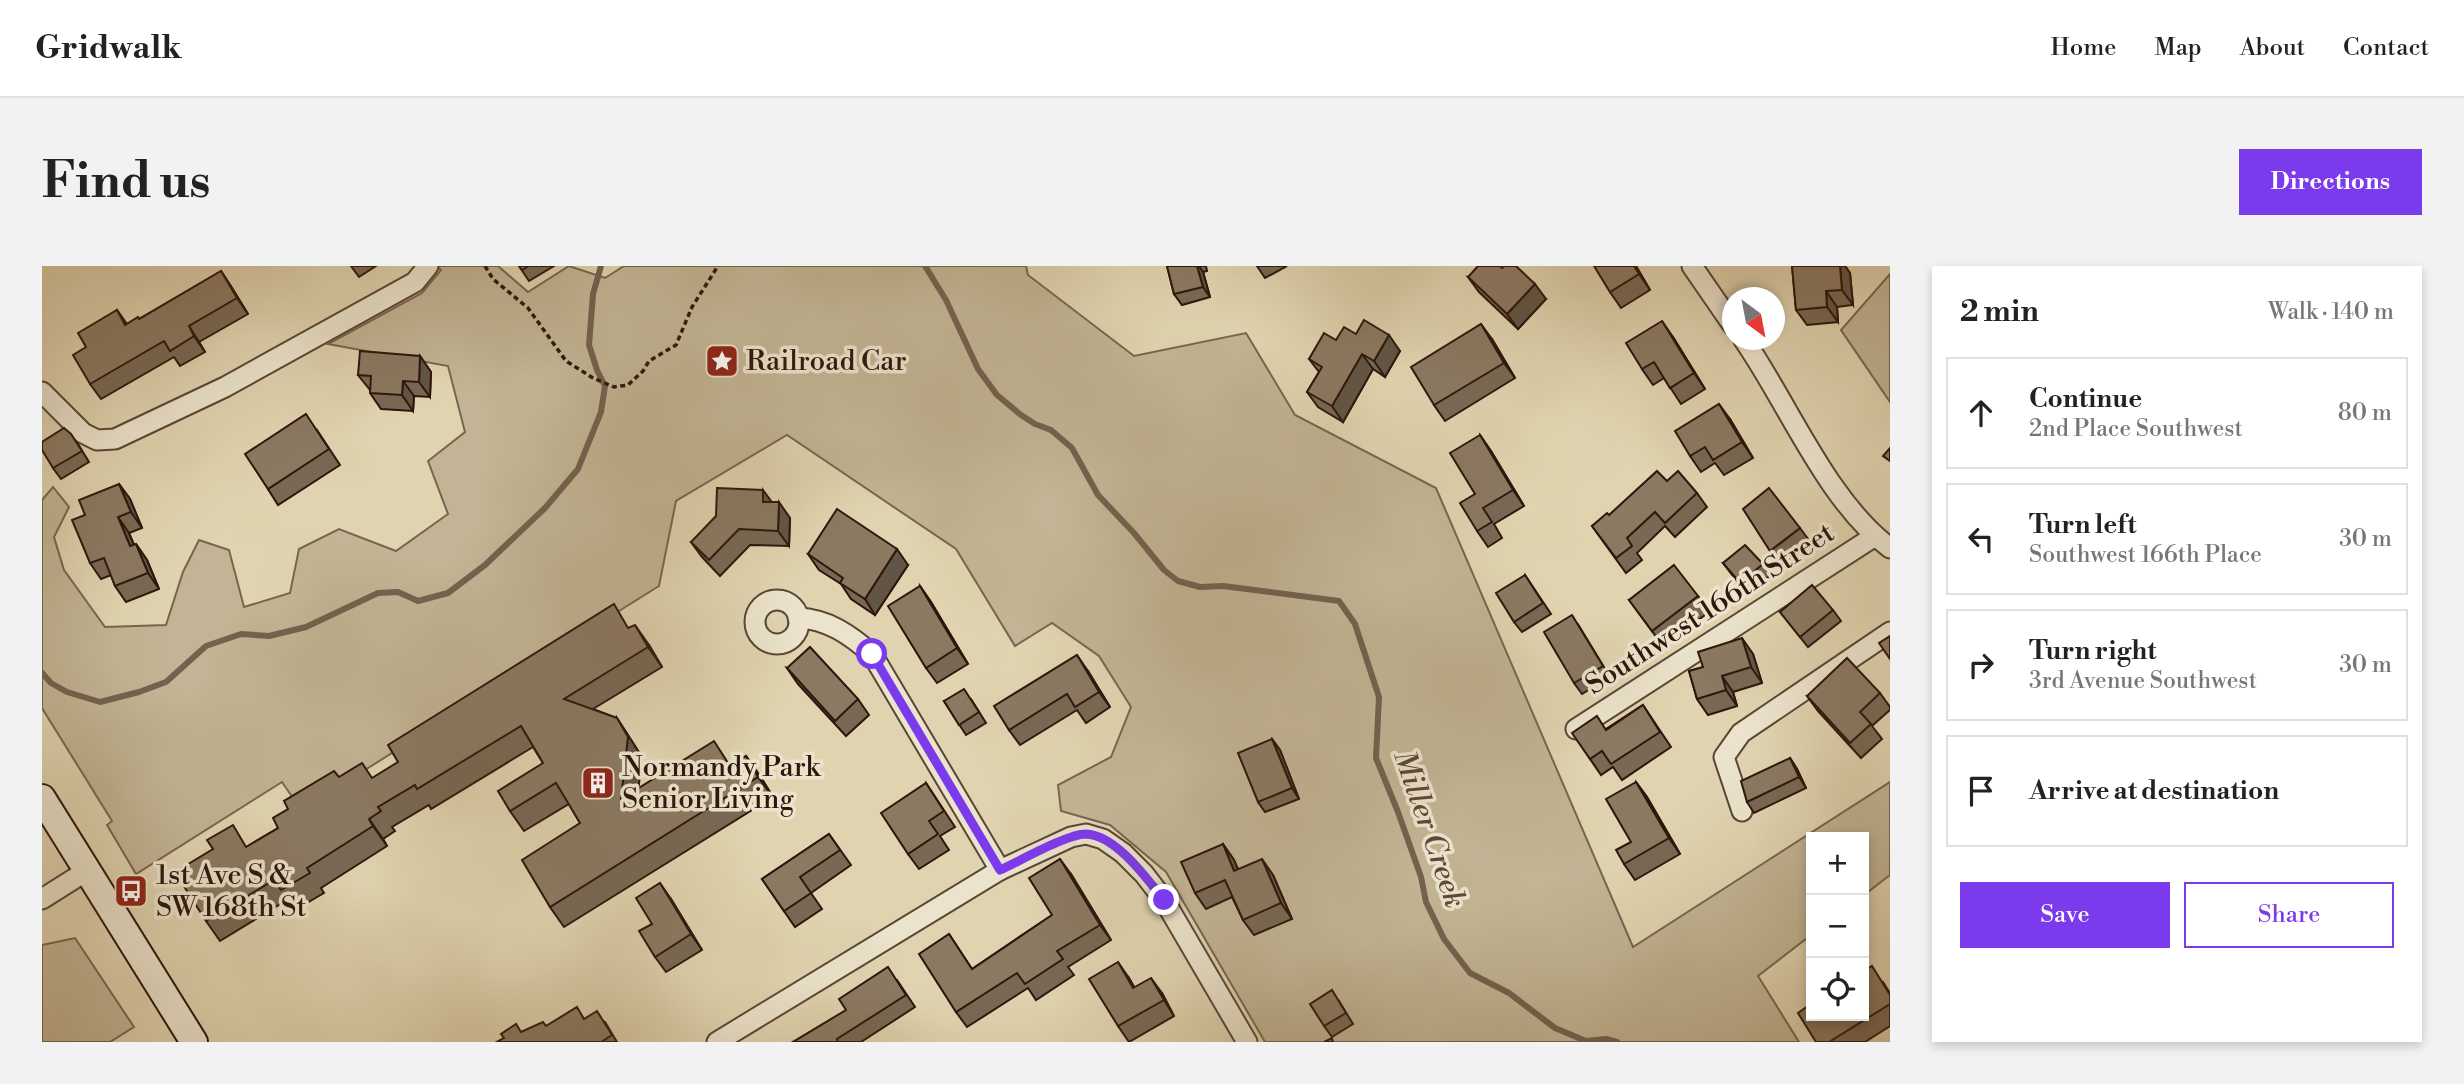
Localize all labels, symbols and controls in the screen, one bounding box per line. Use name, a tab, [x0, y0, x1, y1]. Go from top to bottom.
text: Gridwalk	[35, 28, 182, 69]
text: Home	[2051, 33, 2116, 63]
text: Map	[2154, 33, 2202, 63]
text: About	[2240, 33, 2305, 63]
text: Contact	[2343, 33, 2429, 63]
button: Directions	[2239, 149, 2422, 215]
text: Find us	[42, 152, 211, 213]
north arrow	[1722, 287, 1785, 350]
text: 2 min	[1960, 293, 2039, 331]
text: Walk · 140 m	[2268, 298, 2394, 326]
place icon: Railroad Car	[703, 342, 741, 380]
place label: Railroad Car	[746, 344, 907, 379]
text: Continue	[2029, 383, 2142, 415]
icon: ahead	[1962, 394, 2000, 432]
text: 80 m	[2338, 399, 2392, 427]
text: 2nd Place Southwest	[2029, 415, 2243, 443]
text: Turn left	[2029, 509, 2137, 541]
street label: Southwest 166th Street	[1579, 515, 1841, 703]
icon: left	[1962, 520, 2000, 558]
text: 30 m	[2339, 525, 2392, 553]
text: Southwest 166th Place	[2029, 541, 2262, 569]
text: Turn right	[2029, 635, 2157, 667]
route start	[856, 638, 887, 669]
icon: right	[1962, 646, 2000, 684]
text: 30 m	[2339, 651, 2392, 679]
text: 3rd Avenue Southwest	[2029, 667, 2257, 695]
water label: Miller Creek	[1384, 745, 1474, 913]
place label: Normandy Park Senior Living	[622, 750, 822, 817]
building icon: Normandy Park Senior Living	[579, 764, 617, 802]
icon: arrive	[1962, 772, 2000, 810]
text: Arrive at destination	[2029, 775, 2279, 807]
map controls	[1806, 832, 1869, 1021]
button: +	[1806, 832, 1869, 895]
place label: 1st Ave S & SW 168th St	[156, 858, 307, 925]
bus stop icon: 1st Ave S & SW 168th St	[112, 872, 150, 910]
button: Save	[1960, 882, 2170, 948]
button: Share	[2184, 882, 2394, 948]
route end	[1148, 884, 1179, 915]
button: −	[1806, 895, 1869, 958]
button: locate	[1806, 958, 1869, 1021]

